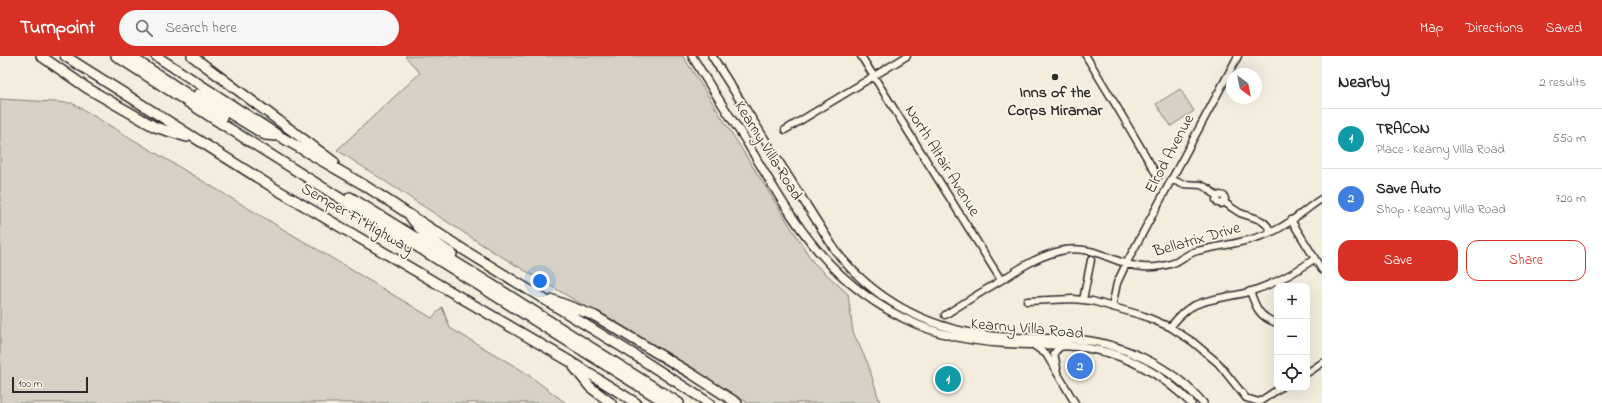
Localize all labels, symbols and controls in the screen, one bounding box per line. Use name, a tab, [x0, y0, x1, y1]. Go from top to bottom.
search box	[119, 10, 399, 46]
text: Turnpoint	[20, 15, 95, 42]
icon: search	[133, 17, 155, 39]
text: Search here	[165, 17, 237, 39]
text: Map	[1420, 18, 1443, 39]
text: Directions	[1465, 18, 1523, 39]
text: Saved	[1545, 18, 1582, 39]
north arrow	[1226, 68, 1262, 104]
text: Nearby	[1338, 70, 1390, 95]
marker: Inns of the Corps Miramar	[1050, 72, 1060, 82]
text: 2 results	[1539, 73, 1586, 92]
place label: Inns of the Corps Miramar	[1007, 81, 1104, 123]
street label: Kearny Villa Road	[728, 97, 808, 205]
street label: North Altair Avenue	[898, 101, 986, 222]
street label: Elrod Avenue	[1139, 109, 1201, 198]
text: TRACON	[1376, 118, 1430, 140]
text: 1	[1349, 129, 1353, 148]
text: 550 m	[1552, 129, 1586, 148]
text: Place · Kearny Villa Road	[1376, 140, 1505, 159]
street label: Semper Fi Highway	[296, 177, 418, 261]
text: Save Auto	[1376, 178, 1441, 200]
text: 2	[1348, 189, 1354, 208]
text: 720 m	[1555, 189, 1586, 208]
text: Shop · Kearny Villa Road	[1376, 200, 1506, 219]
street label: Bellatrix Drive	[1150, 216, 1244, 264]
button: Save	[1338, 240, 1458, 281]
button: Share	[1466, 240, 1586, 281]
your location	[530, 271, 550, 291]
map controls	[1274, 283, 1310, 391]
button: +	[1274, 283, 1310, 319]
street label: Kearny Villa Road	[969, 312, 1085, 346]
button: −	[1274, 319, 1310, 355]
pin: 2	[1067, 351, 1093, 381]
button: locate	[1274, 355, 1310, 391]
pin: 1	[935, 364, 961, 394]
scale bar	[12, 375, 88, 394]
text: 100 m	[18, 376, 42, 392]

